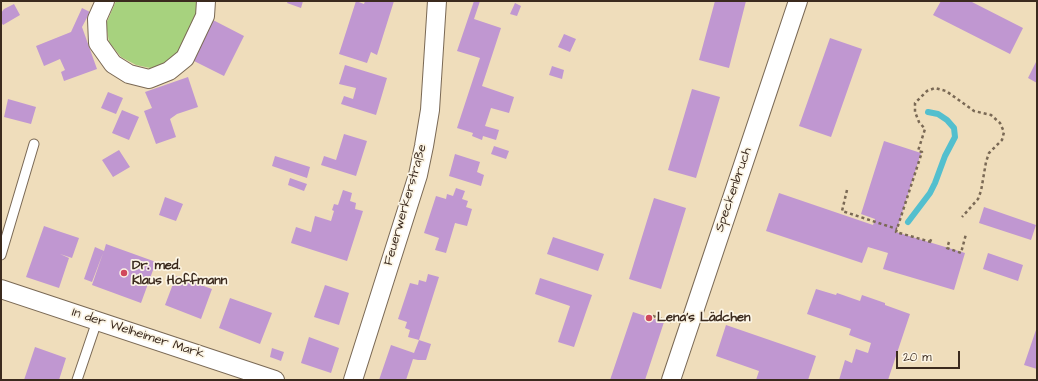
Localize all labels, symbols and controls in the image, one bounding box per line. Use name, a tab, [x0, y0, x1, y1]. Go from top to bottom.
street label: Feuerwerkerstraße	[381, 142, 431, 268]
street label: Speckenbruch	[712, 146, 756, 234]
place label: Dr. med. Klaus Hoffmann	[132, 258, 227, 289]
marker: Dr. med. Klaus Hoffmann	[119, 268, 129, 278]
street label: In der Welheimer Mark	[70, 305, 206, 363]
place label: Lena's Lädchen	[657, 310, 750, 326]
marker: Lena's Lädchen	[644, 313, 654, 323]
scale bar	[898, 343, 962, 369]
text: 20 m	[903, 349, 932, 366]

